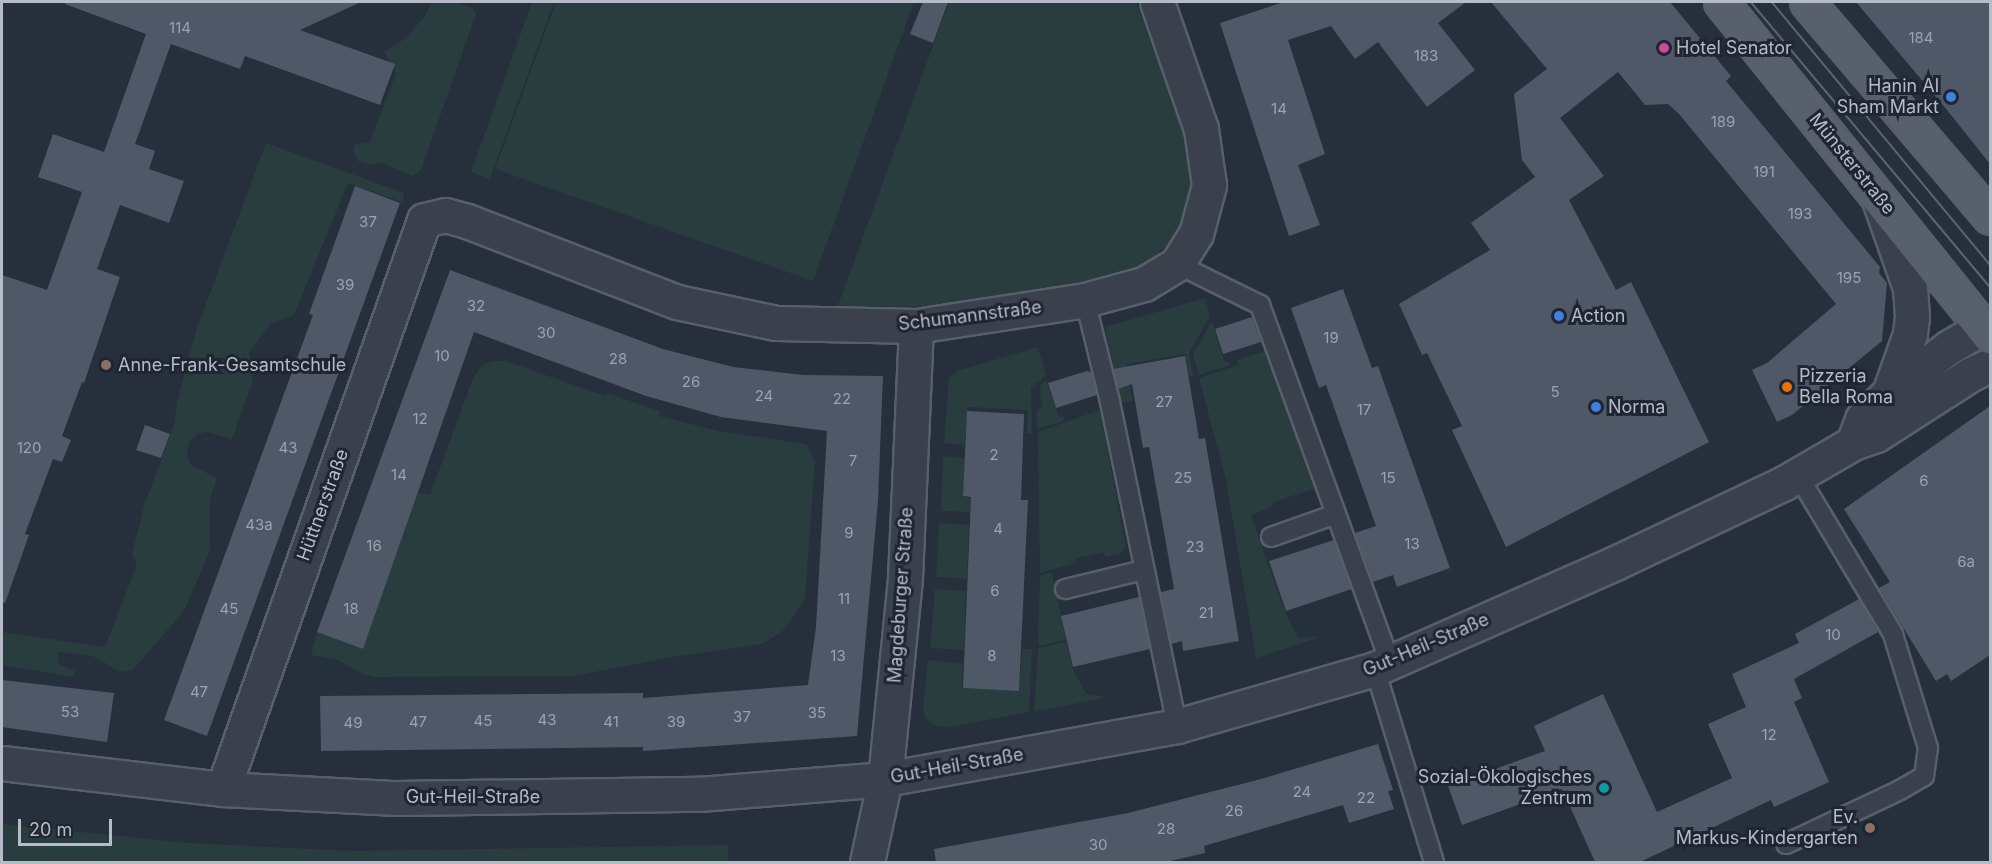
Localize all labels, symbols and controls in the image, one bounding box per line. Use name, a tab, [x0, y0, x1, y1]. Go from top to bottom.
house number: 114	[169, 19, 191, 37]
house number: 184	[1908, 29, 1934, 47]
place label: Hotel Senator	[1676, 37, 1792, 59]
marker: Hotel Senator	[1657, 41, 1671, 55]
house number: 183	[1414, 47, 1438, 65]
place label: Hanin Al Sham Markt	[1837, 76, 1939, 118]
marker: Hanin Al Sham Markt	[1944, 90, 1958, 104]
house number: 14	[1271, 100, 1287, 118]
street label: Münsterstraße	[1805, 109, 1899, 219]
house number: 189	[1711, 113, 1735, 131]
house number: 191	[1753, 163, 1775, 181]
house number: 193	[1788, 205, 1812, 223]
house number: 37	[359, 213, 377, 231]
house number: 195	[1837, 269, 1861, 287]
house number: 39	[336, 276, 354, 294]
street label: Schumannstraße	[897, 296, 1043, 336]
house number: 32	[467, 297, 485, 315]
place label: Action	[1571, 305, 1625, 327]
marker: Action	[1552, 309, 1566, 323]
house number: 30	[537, 324, 555, 342]
house number: 19	[1323, 329, 1339, 347]
house number: 10	[434, 347, 450, 365]
house number: 28	[609, 350, 627, 368]
place label: Anne-Frank-Gesamtschule	[118, 354, 346, 376]
marker: Anne-Frank-Gesamtschule	[99, 358, 113, 372]
place label: Pizzeria Bella Roma	[1799, 366, 1893, 409]
house number: 26	[682, 373, 700, 391]
marker: Pizzeria Bella Roma	[1780, 380, 1794, 394]
house number: 5	[1550, 383, 1560, 401]
house number: 24	[755, 387, 773, 405]
house number: 22	[833, 390, 851, 408]
house number: 27	[1155, 393, 1173, 411]
place label: Norma	[1608, 396, 1665, 418]
marker: Norma	[1589, 400, 1603, 414]
house number: 17	[1357, 401, 1371, 419]
house number: 12	[412, 410, 428, 428]
house number: 120	[17, 439, 41, 457]
house number: 43	[279, 439, 297, 457]
street label: Hüttnerstraße	[293, 446, 353, 564]
house number: 2	[989, 446, 999, 464]
house number: 7	[849, 452, 857, 470]
house number: 14	[391, 466, 407, 484]
house number: 25	[1174, 469, 1192, 487]
house number: 15	[1380, 469, 1396, 487]
house number: 6	[1919, 472, 1929, 490]
street label: Magdeburger Straße	[884, 506, 918, 684]
house number: 43a	[245, 516, 273, 534]
house number: 4	[993, 520, 1003, 538]
house number: 9	[844, 524, 854, 542]
house number: 13	[1404, 535, 1420, 553]
house number: 16	[366, 537, 382, 555]
house number: 23	[1186, 538, 1204, 556]
house number: 6a	[1957, 553, 1975, 571]
house number: 6	[990, 582, 1000, 600]
house number: 11	[838, 590, 850, 608]
house number: 45	[220, 600, 238, 618]
house number: 18	[343, 600, 359, 618]
house number: 21	[1198, 604, 1214, 622]
street label: Gut-Heil-Straße	[1360, 609, 1492, 681]
house number: 10	[1825, 626, 1841, 644]
house number: 13	[830, 647, 846, 665]
house number: 8	[987, 647, 997, 665]
house number: 47	[190, 683, 208, 701]
house number: 53	[61, 703, 79, 721]
house number: 35	[808, 704, 826, 722]
house number: 37	[733, 708, 751, 726]
house number: 43	[538, 711, 556, 729]
house number: 45	[474, 712, 492, 730]
house number: 47	[409, 713, 427, 731]
house number: 41	[603, 713, 619, 731]
house number: 39	[667, 713, 685, 731]
house number: 49	[344, 714, 362, 732]
house number: 12	[1761, 726, 1777, 744]
street label: Gut-Heil-Straße	[889, 744, 1025, 788]
place label: Sozial-Ökologisches Zentrum	[1418, 767, 1592, 810]
marker: Sozial-Ökologisches Zentrum	[1597, 781, 1611, 795]
house number: 24	[1293, 783, 1311, 801]
street label: Gut-Heil-Straße	[406, 786, 540, 808]
house number: 22	[1357, 789, 1375, 807]
house number: 26	[1225, 802, 1243, 820]
scale bar	[21, 807, 116, 845]
place label: Ev. Markus-Kindergarten	[1676, 807, 1858, 850]
text: 20 m	[29, 819, 72, 840]
house number: 28	[1157, 820, 1175, 838]
marker: Ev. Markus-Kindergarten	[1863, 821, 1877, 835]
house number: 30	[1089, 836, 1107, 854]

